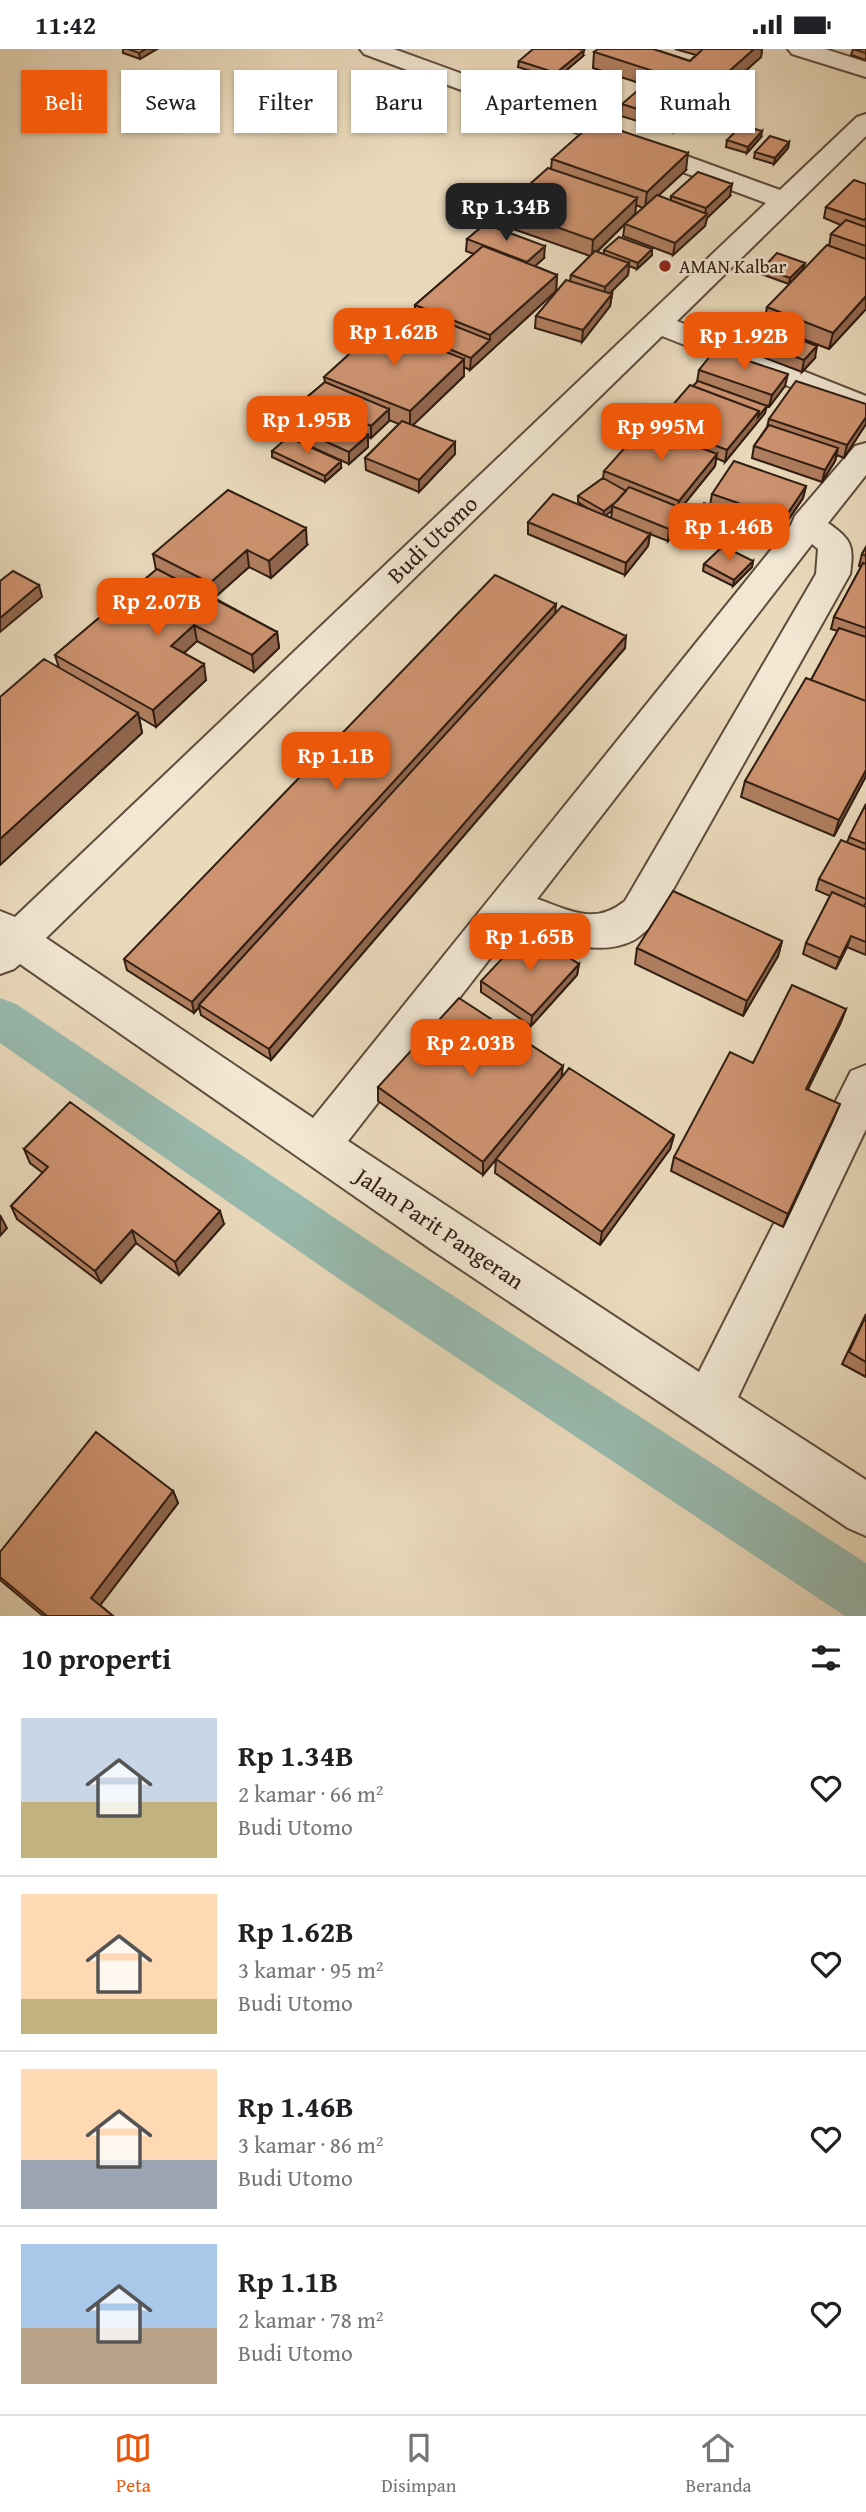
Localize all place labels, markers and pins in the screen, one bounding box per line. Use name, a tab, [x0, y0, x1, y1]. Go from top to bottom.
pin: Rp 1.34B	[434, 183, 578, 243]
place label: AMAN Kalbar	[679, 252, 787, 280]
marker: AMAN Kalbar	[657, 258, 673, 274]
pin: Rp 1.62B	[322, 309, 466, 368]
pin: Rp 1.92B	[672, 313, 816, 372]
pin: Rp 1.95B	[235, 397, 379, 456]
pin: Rp 995M	[596, 403, 726, 463]
pin: Rp 1.46B	[657, 503, 801, 563]
pin: Rp 2.07B	[85, 579, 229, 638]
pin: Rp 1.1B	[271, 733, 401, 792]
pin: Rp 1.65B	[458, 913, 602, 973]
pin: Rp 2.03B	[399, 1019, 543, 1079]

